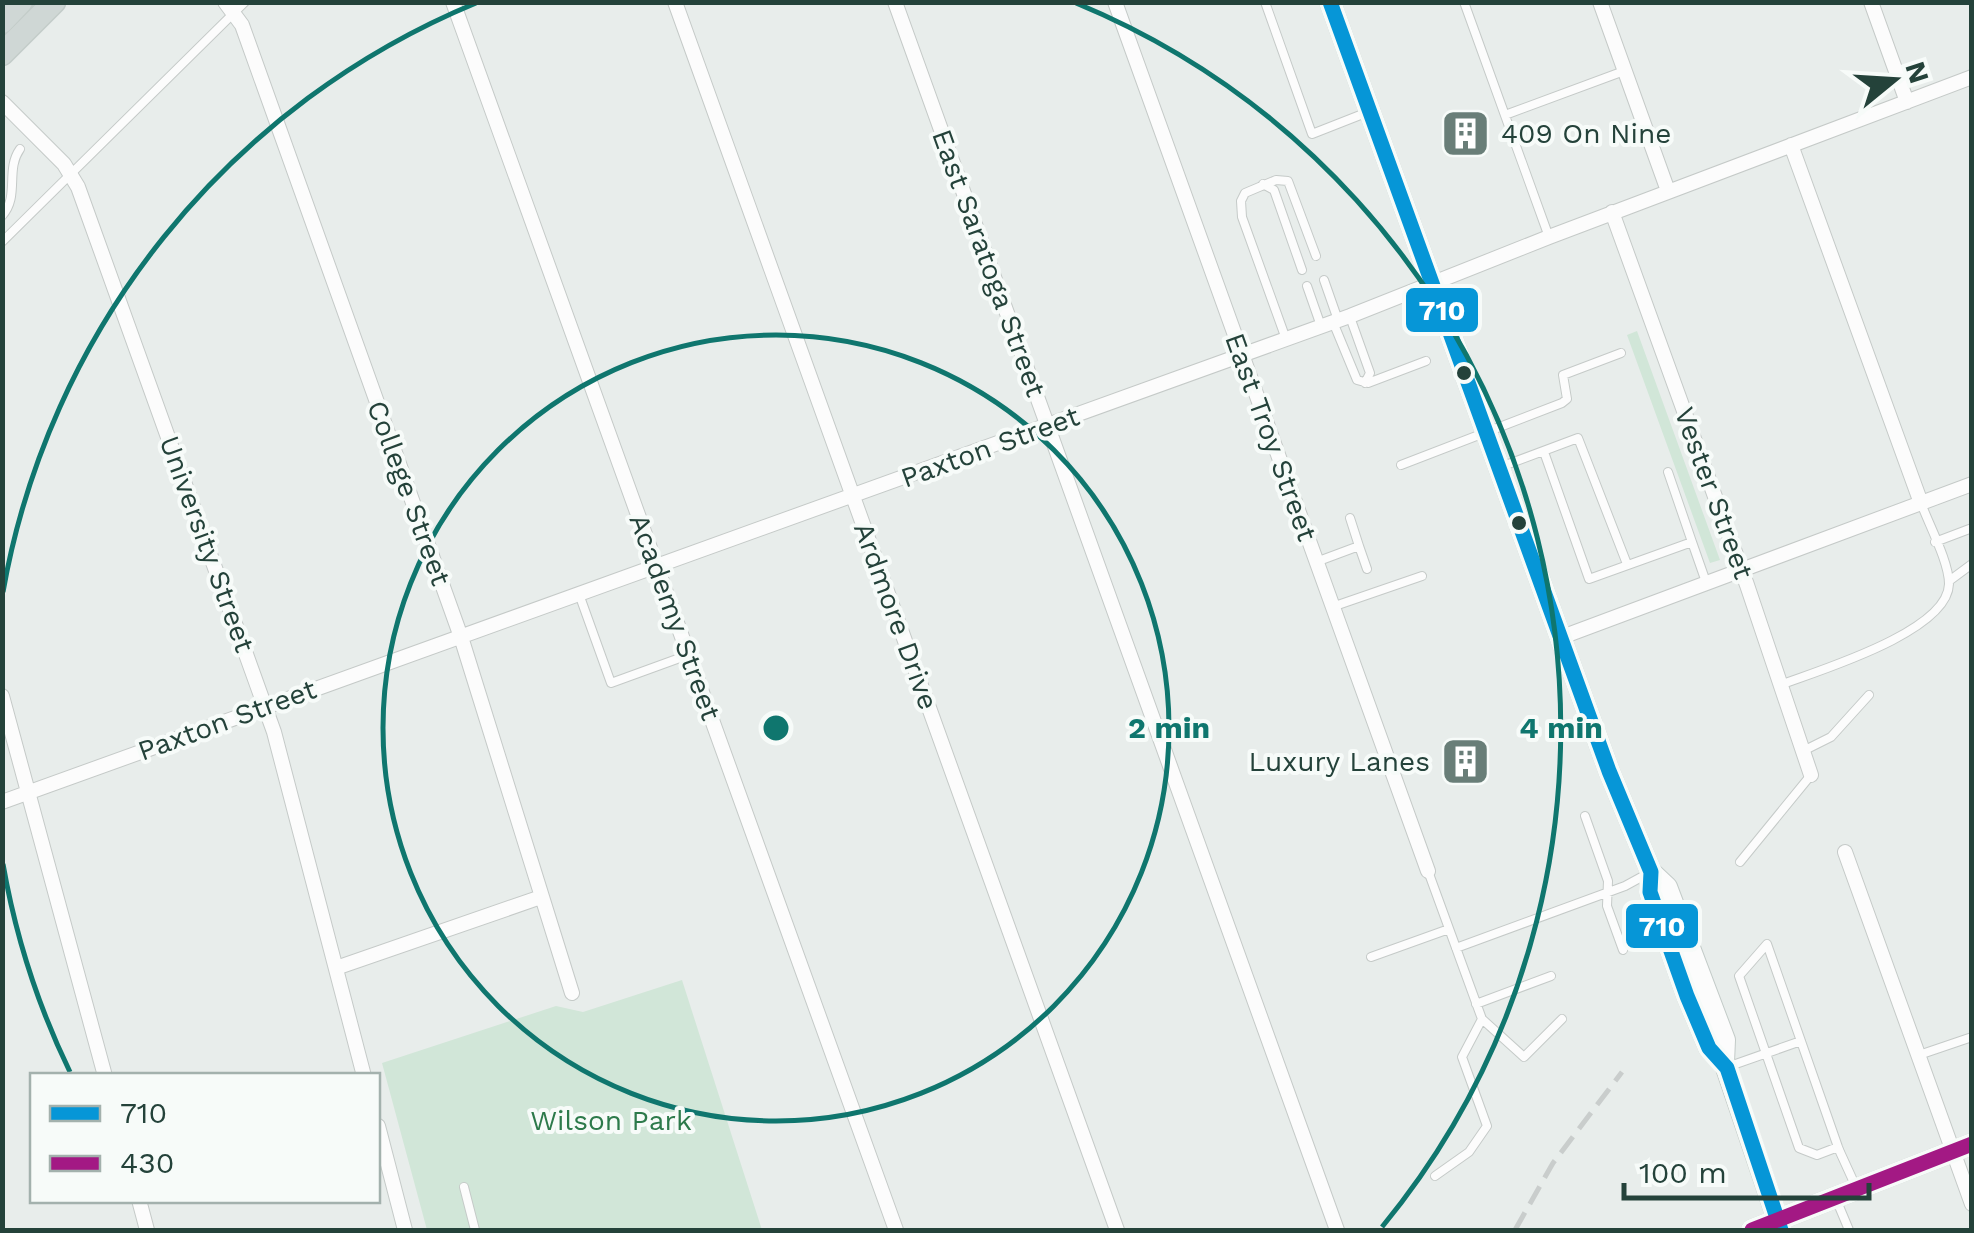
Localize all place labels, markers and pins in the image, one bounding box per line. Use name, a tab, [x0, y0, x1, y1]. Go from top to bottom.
building icon: 409 On Nine	[1440, 107, 1492, 159]
place label: 409 On Nine	[1501, 117, 1672, 150]
unlabelled marker	[1454, 363, 1474, 383]
unlabelled marker	[1509, 513, 1529, 533]
centre of rings	[758, 710, 794, 746]
building icon: Luxury Lanes	[1439, 735, 1491, 787]
place label: Luxury Lanes	[1249, 745, 1430, 778]

